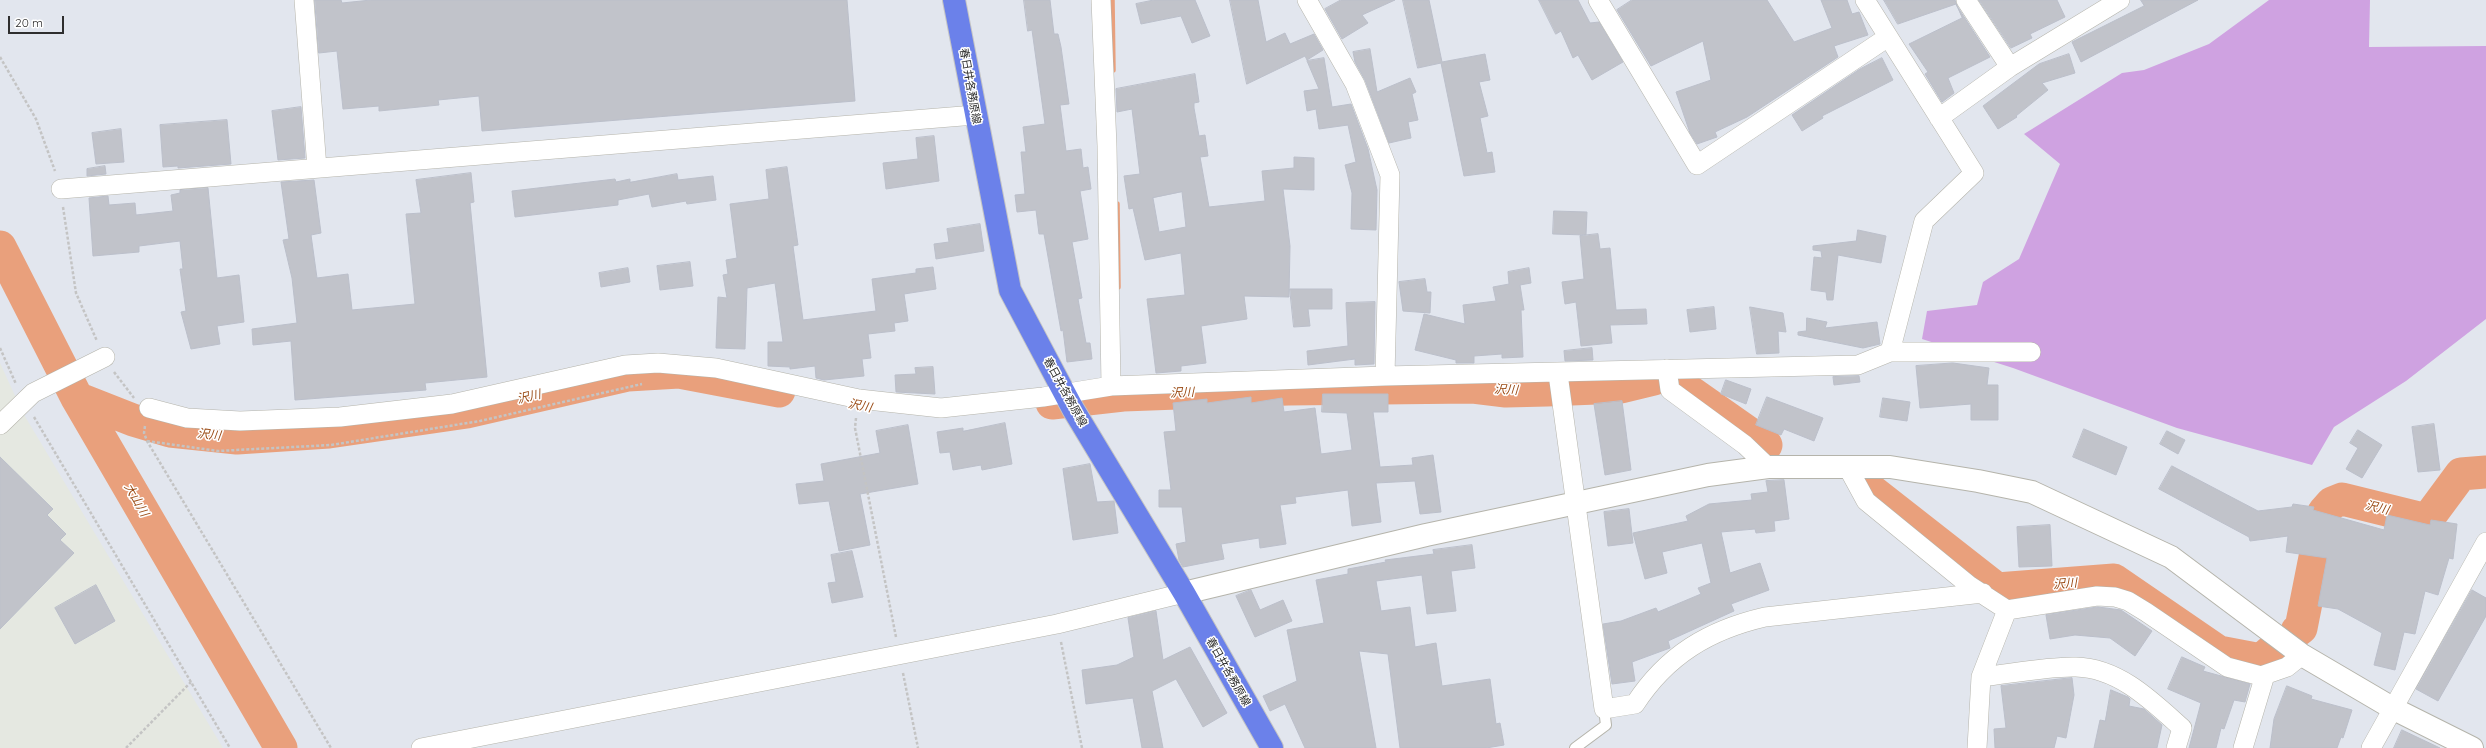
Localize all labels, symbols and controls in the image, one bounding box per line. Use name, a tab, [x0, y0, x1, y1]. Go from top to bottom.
scale bar	[10, 8, 66, 34]
text: 20 m	[15, 15, 43, 30]
street label: 春日井各務原線	[957, 47, 983, 125]
street label: 春日井各務原線	[1041, 355, 1089, 429]
water label: 沢川	[1494, 382, 1518, 398]
water label: 沢川	[1170, 385, 1194, 401]
water label: 沢川	[516, 387, 542, 407]
water label: 沢川	[847, 397, 873, 415]
water label: 沢川	[196, 427, 222, 443]
water label: 大山川	[121, 481, 151, 519]
water label: 沢川	[2364, 498, 2390, 518]
water label: 沢川	[2053, 576, 2077, 592]
street label: 春日井各務原線	[1203, 635, 1253, 709]

